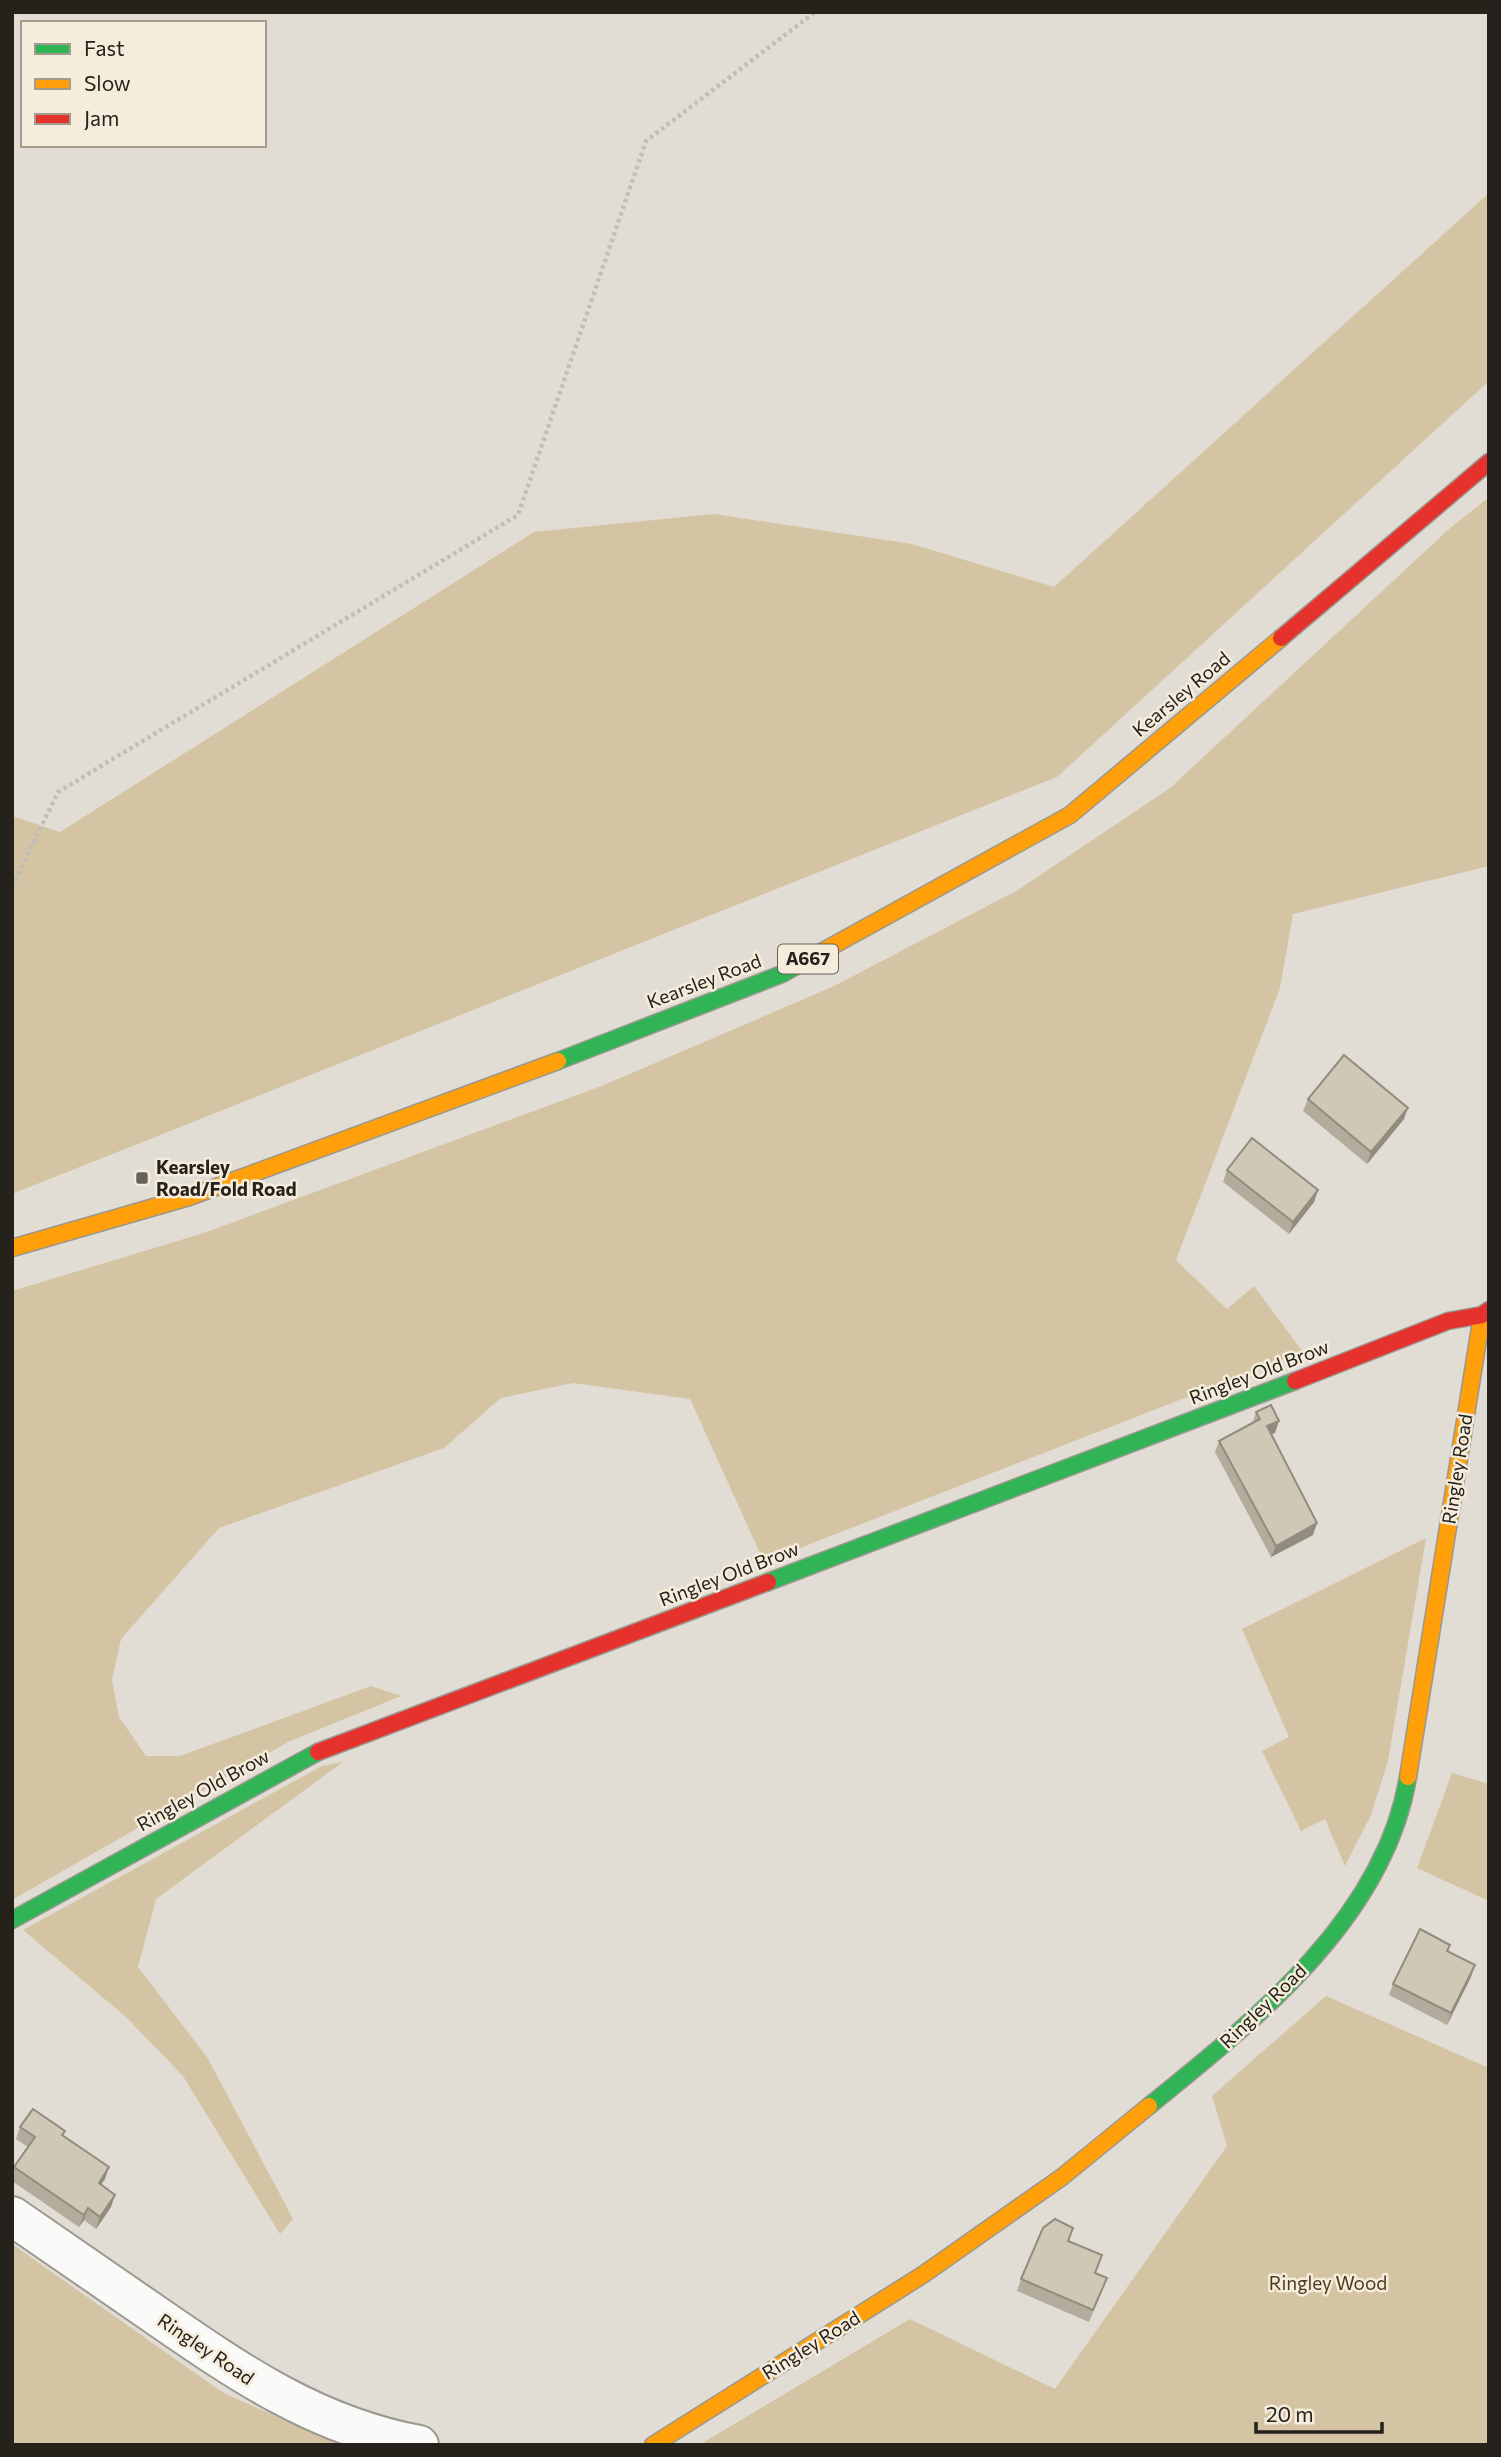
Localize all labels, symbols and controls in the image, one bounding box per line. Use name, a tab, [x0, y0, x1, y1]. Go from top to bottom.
legend	[21, 21, 266, 147]
text: Fast	[84, 35, 125, 60]
text: Slow	[84, 70, 131, 95]
text: Jam	[84, 105, 119, 130]
street label: Kearsley Road	[1127, 646, 1234, 741]
road number: A667	[778, 944, 838, 974]
street label: Kearsley Road	[644, 948, 764, 1013]
place label: Kearsley Road/Fold Road	[156, 1155, 297, 1200]
marker: Kearsley Road/Fold Road	[134, 1170, 150, 1186]
street label: Ringley Old Brow	[1186, 1334, 1332, 1409]
street label: Ringley Road	[1436, 1412, 1477, 1526]
street label: Ringley Old Brow	[656, 1536, 802, 1611]
street label: Ringley Old Brow	[133, 1744, 273, 1835]
street label: Ringley Road	[1215, 1959, 1311, 2053]
park label: Ringley Wood	[1269, 2271, 1387, 2294]
street label: Ringley Road	[757, 2305, 864, 2384]
street label: Ringley Road	[154, 2308, 259, 2389]
scale bar	[1256, 2390, 1382, 2434]
text: 20 m	[1266, 2401, 1314, 2426]

